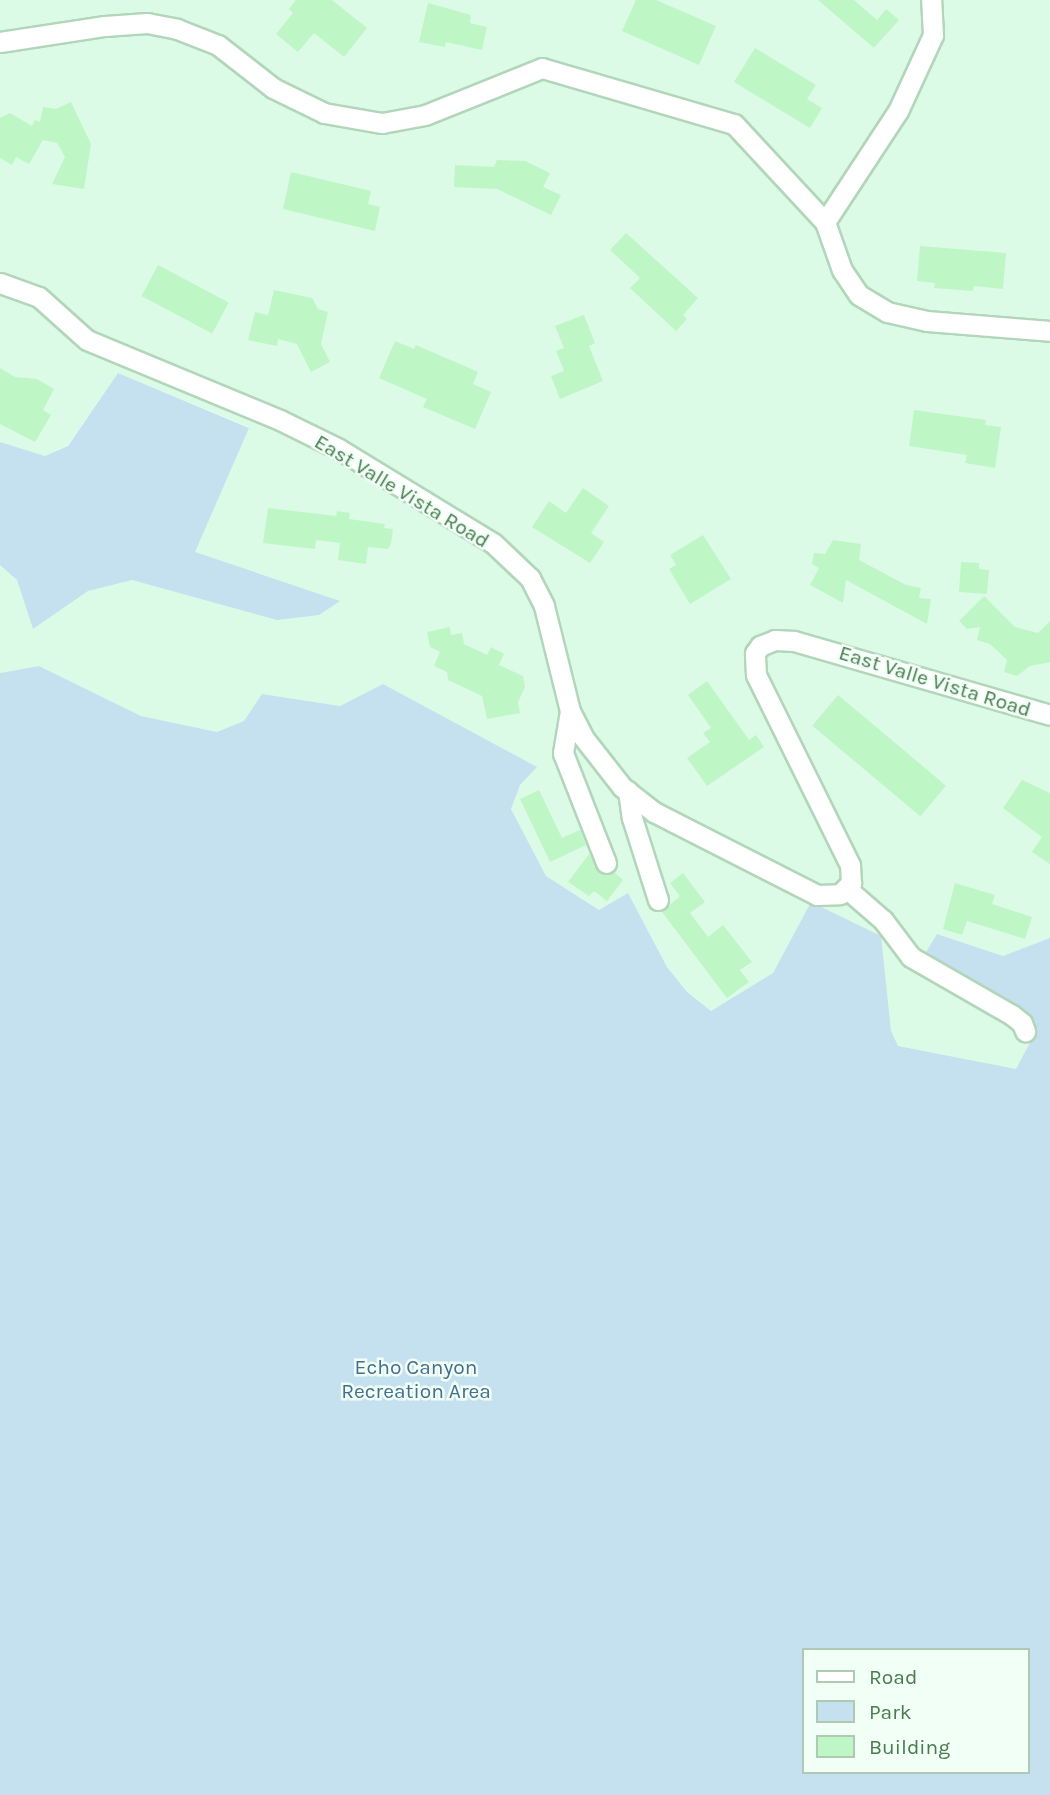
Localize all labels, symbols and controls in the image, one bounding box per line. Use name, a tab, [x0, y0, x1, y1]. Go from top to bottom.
street label: East Valle Vista Road	[310, 429, 494, 553]
street label: East Valle Vista Road	[836, 640, 1034, 722]
park label: Echo Canyon Recreation Area	[341, 1354, 491, 1404]
legend	[802, 1648, 1029, 1774]
text: Road	[869, 1665, 917, 1689]
text: Park	[869, 1700, 912, 1724]
text: Building	[869, 1735, 950, 1759]

